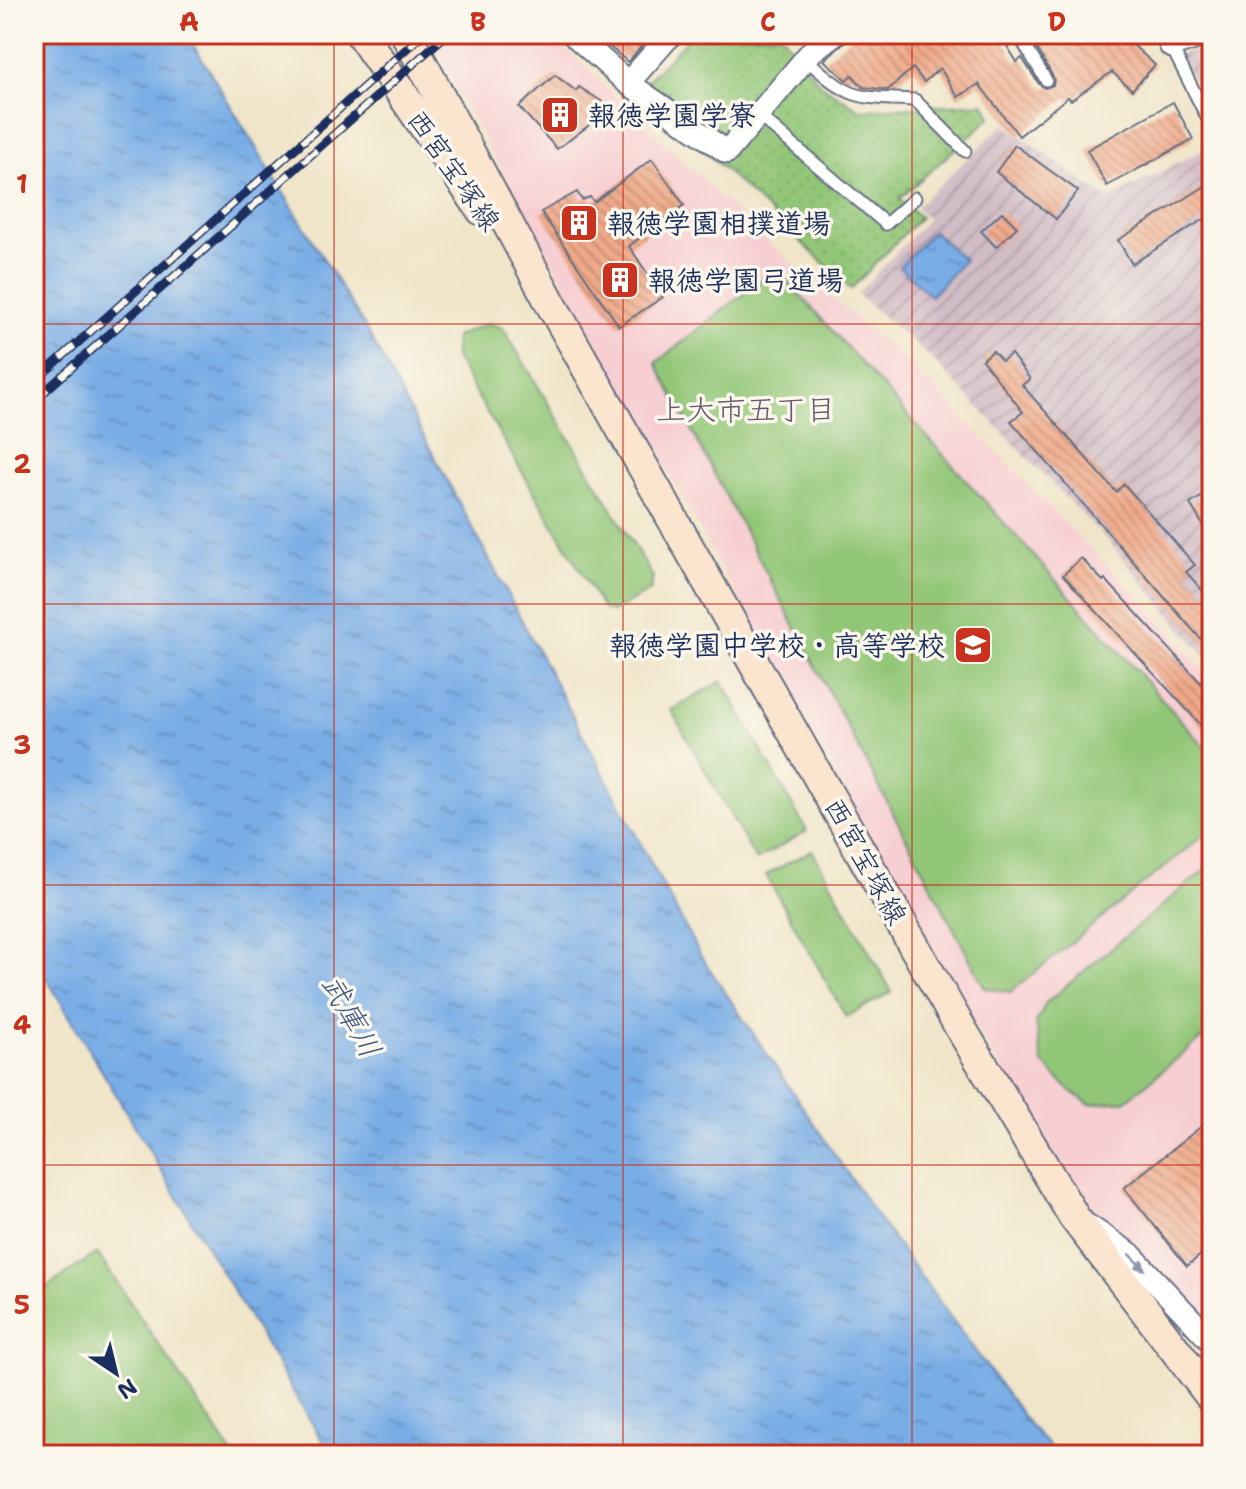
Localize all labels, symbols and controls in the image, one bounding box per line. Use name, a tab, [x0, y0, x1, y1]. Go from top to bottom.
text: A	[179, 4, 199, 39]
text: B	[470, 4, 486, 39]
text: C	[760, 4, 776, 39]
text: D	[1048, 4, 1066, 39]
building icon: 報徳学園学寮	[539, 94, 581, 136]
place label: 報徳学園学寮	[588, 96, 756, 134]
street label: 西宮宝塚線	[398, 102, 510, 238]
text: 1	[16, 166, 28, 201]
building icon: 報徳学園相撲道場	[558, 202, 600, 244]
place label: 報徳学園相撲道場	[607, 204, 831, 242]
building icon: 報徳学園弓道場	[599, 259, 641, 301]
place label: 報徳学園弓道場	[648, 261, 844, 299]
district label: 上大市五丁目	[656, 389, 836, 430]
text: 2	[13, 446, 31, 481]
school or university icon: 報徳学園中学校・高等学校	[952, 624, 994, 666]
place label: 報徳学園中学校・高等学校	[609, 626, 945, 664]
text: 3	[13, 727, 31, 762]
street label: 西宮宝塚線	[815, 791, 917, 931]
water label: 武庫川	[312, 966, 391, 1065]
text: 4	[13, 1007, 31, 1042]
one-way arrow	[1128, 1252, 1146, 1271]
text: 5	[14, 1287, 30, 1322]
north arrow	[76, 1333, 156, 1413]
text: N	[112, 1372, 143, 1406]

